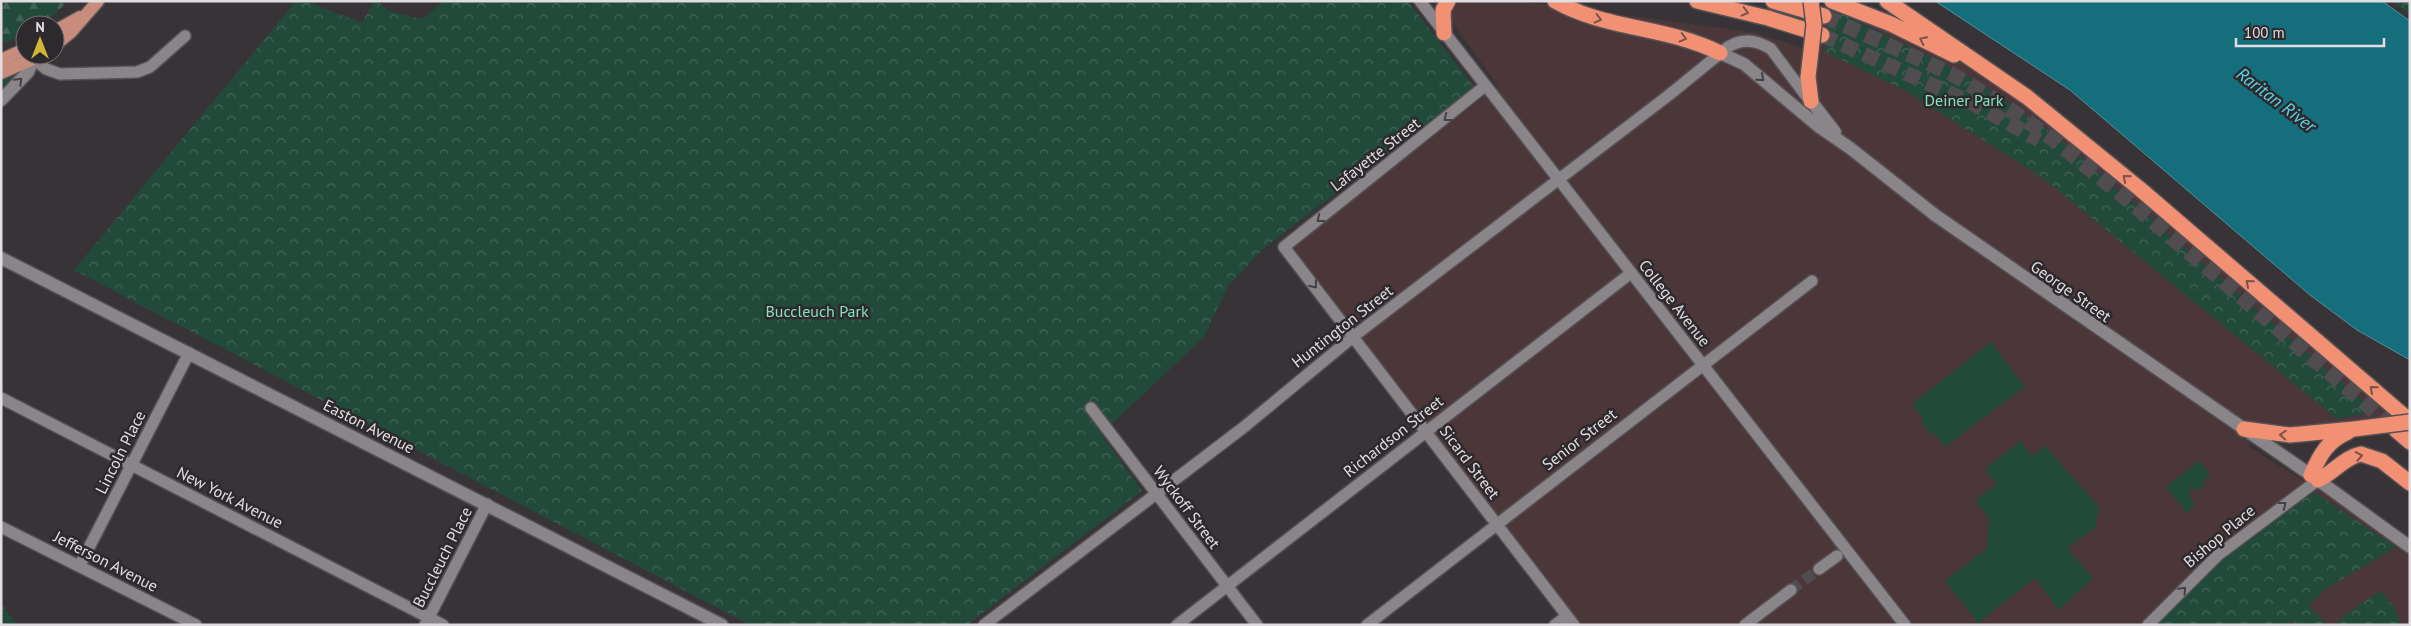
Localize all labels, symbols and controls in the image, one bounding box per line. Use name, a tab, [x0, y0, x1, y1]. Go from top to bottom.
one-way arrow	[1740, 6, 1749, 17]
one-way arrow	[1594, 13, 1603, 24]
north arrow	[15, 15, 65, 65]
scale bar	[2236, 15, 2384, 47]
text: N	[35, 18, 45, 36]
text: 100 m	[2244, 23, 2285, 42]
one-way arrow	[1678, 32, 1686, 42]
one-way arrow	[1919, 36, 1928, 46]
water label: Raritan River	[2232, 62, 2322, 138]
one-way arrow	[1755, 73, 1764, 82]
one-way arrow	[14, 78, 23, 87]
park label: Deiner Park	[1925, 90, 2004, 110]
street label: Lafayette Street	[1326, 112, 1424, 195]
one-way arrow	[1444, 112, 1453, 120]
one-way arrow	[2123, 175, 2132, 183]
one-way arrow	[1317, 213, 1326, 221]
street label: College Avenue	[1635, 256, 1715, 350]
street label: George Street	[2027, 256, 2116, 326]
one-way arrow	[1309, 279, 1317, 288]
street label: Huntington Street	[1287, 280, 1397, 372]
one-way arrow	[2246, 280, 2255, 289]
park label: Buccleuch Park	[765, 301, 869, 321]
one-way arrow	[2369, 386, 2378, 395]
street label: Richardson Street	[1339, 391, 1447, 481]
street label: Easton Avenue	[320, 394, 418, 458]
street label: Senior Street	[1538, 403, 1621, 474]
street label: Lincoln Place	[90, 407, 150, 497]
street label: Sicard Street	[1436, 421, 1505, 503]
one-way arrow	[2279, 429, 2287, 440]
one-way arrow	[2355, 451, 2363, 462]
street label: New York Avenue	[174, 462, 286, 532]
street label: Wyckoff Street	[1149, 462, 1225, 553]
street label: Bishop Place	[2179, 500, 2259, 572]
one-way arrow	[2277, 502, 2286, 510]
street label: Buccleuch Place	[408, 503, 476, 611]
street label: Jefferson Avenue	[50, 526, 161, 596]
one-way arrow	[2177, 587, 2186, 596]

